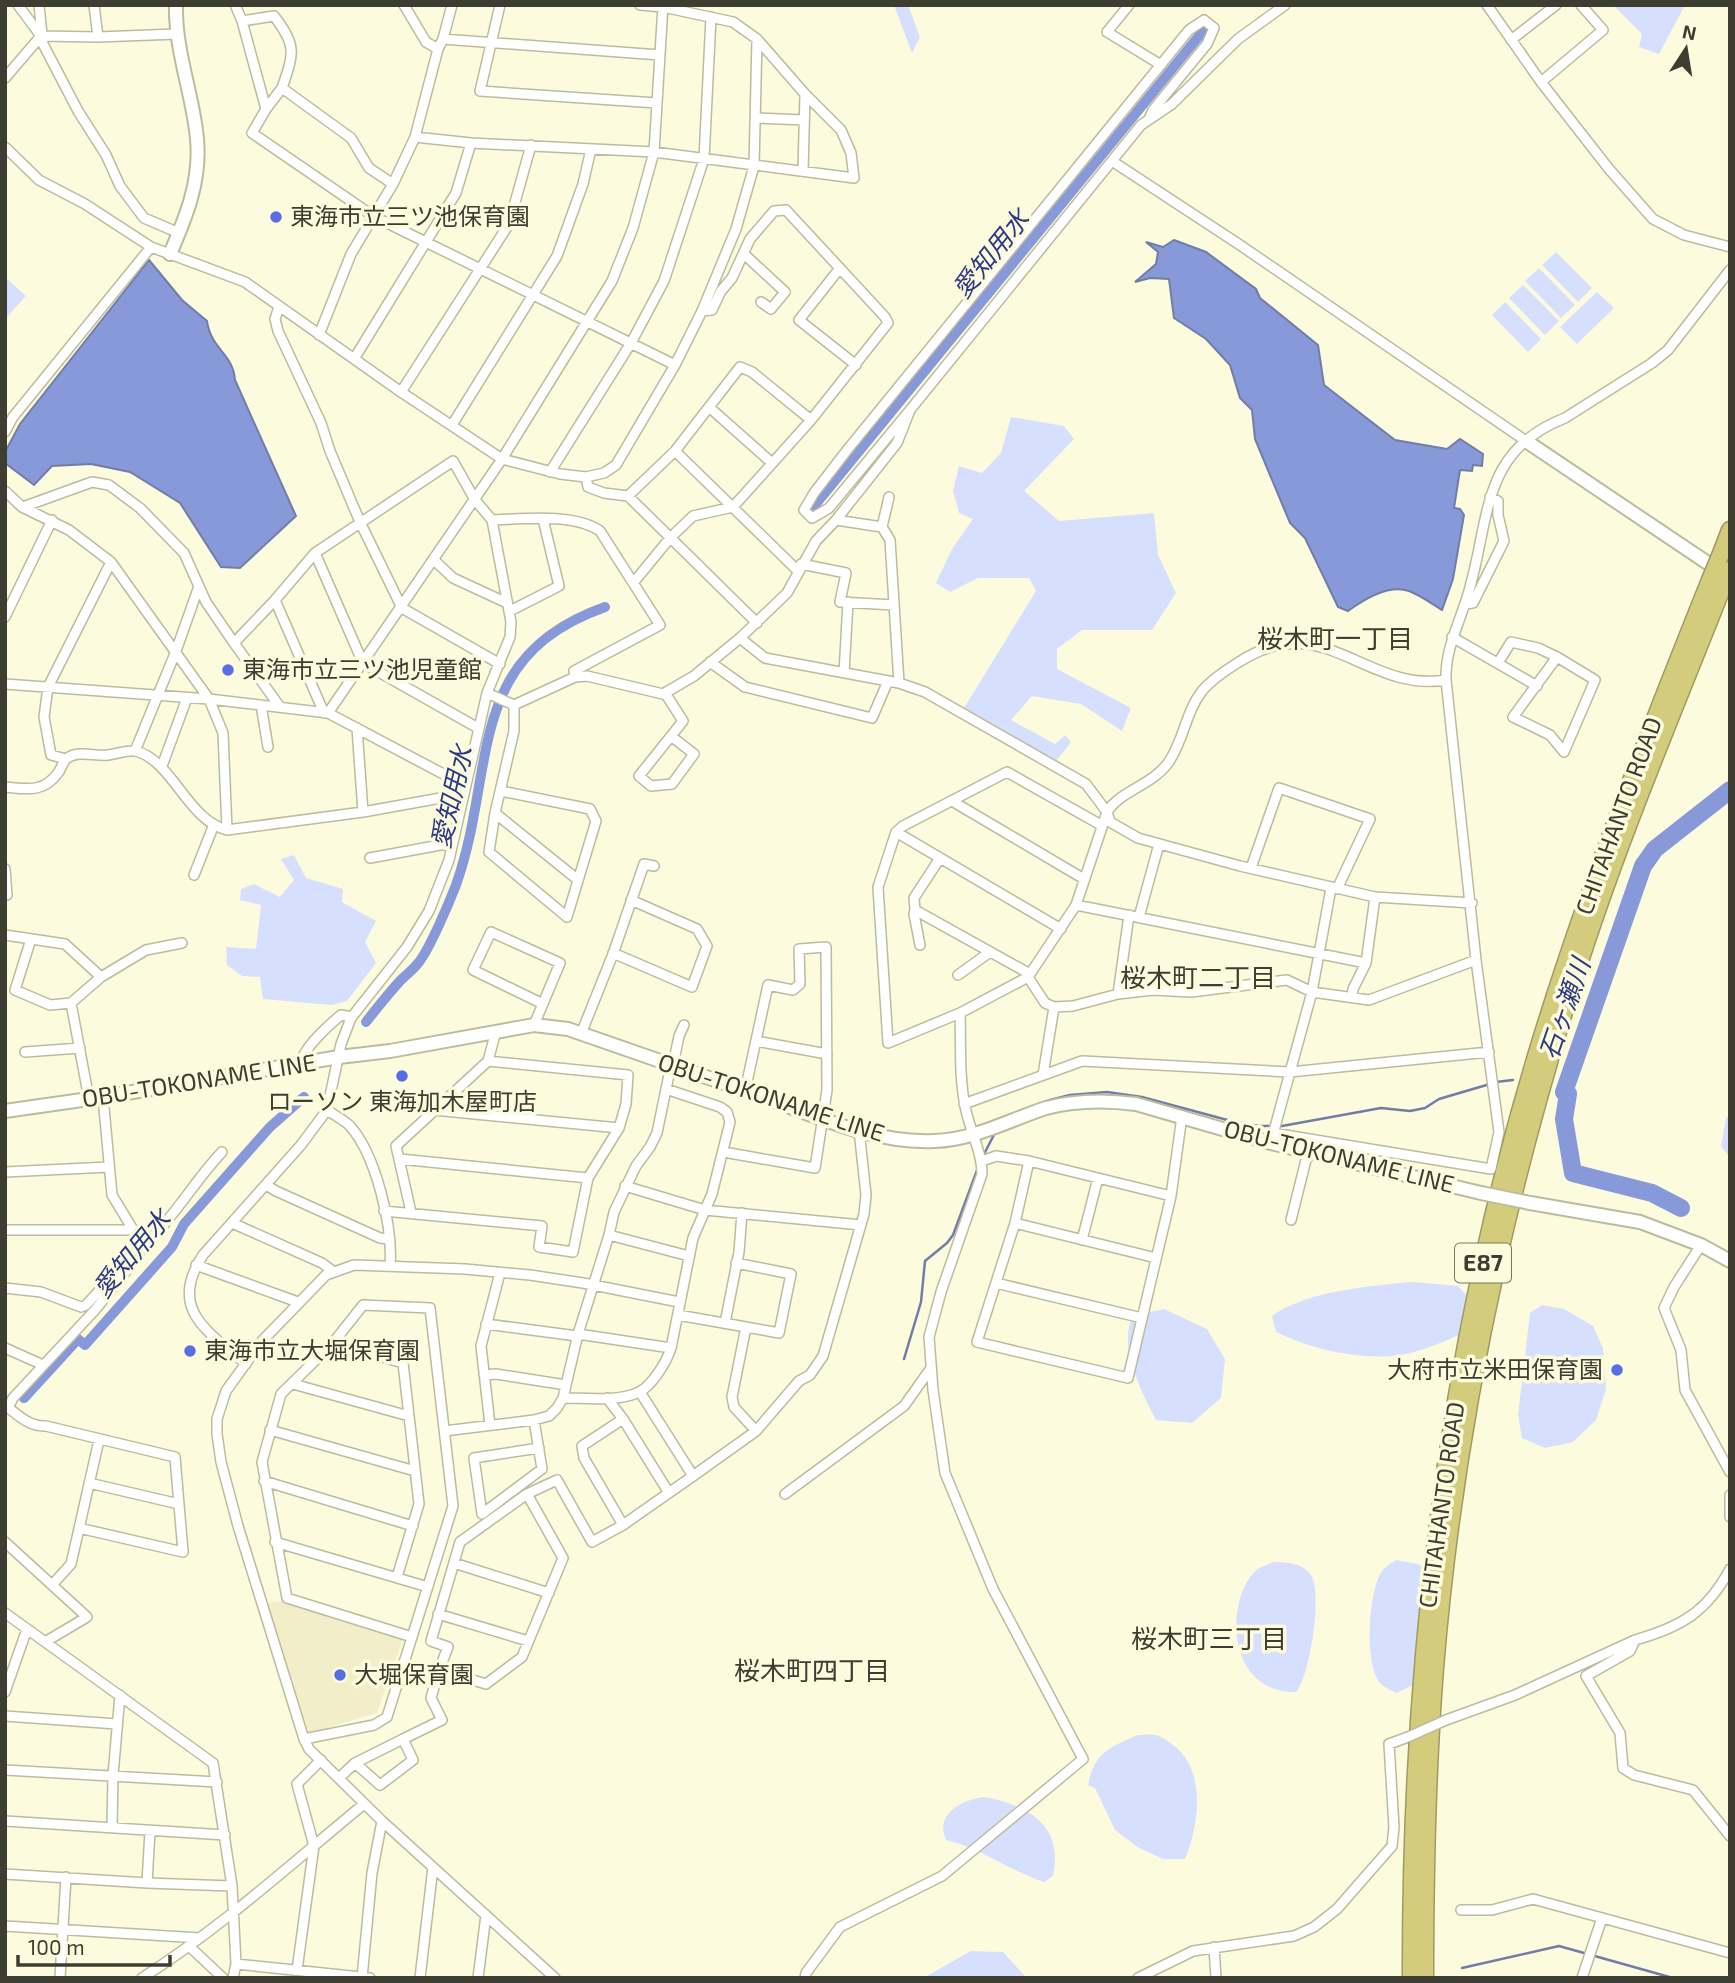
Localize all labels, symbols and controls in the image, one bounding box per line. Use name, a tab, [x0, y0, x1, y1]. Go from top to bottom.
north arrow	[1651, 14, 1721, 84]
text: N	[1681, 19, 1699, 45]
place label: 東海市立三ツ池保育園	[290, 201, 530, 230]
water label: 愛知用水	[945, 201, 1036, 303]
marker: 東海市立三ツ池保育園	[268, 209, 284, 225]
district label: 桜木町一丁目	[1257, 622, 1413, 653]
place label: 東海市立三ツ池児童館	[242, 654, 482, 683]
marker: 東海市立三ツ池児童館	[220, 662, 236, 678]
street label: CHITAHANTO ROAD	[1568, 713, 1667, 918]
water label: 愛知用水	[424, 740, 478, 851]
water label: 石ヶ瀬川	[1532, 951, 1596, 1063]
district label: 桜木町二丁目	[1120, 961, 1276, 992]
street label: OBU-TOKONAME LINE	[655, 1046, 888, 1147]
street label: OBU-TOKONAME LINE	[80, 1047, 318, 1112]
marker: ローソン 東海加木屋町店	[394, 1068, 410, 1084]
place label: ローソン 東海加木屋町店	[267, 1086, 537, 1115]
street label: OBU-TOKONAME LINE	[1221, 1113, 1458, 1198]
water label: 愛知用水	[86, 1201, 178, 1303]
road number: E87	[1455, 1244, 1511, 1282]
place label: 東海市立大堀保育園	[204, 1335, 420, 1364]
marker: 東海市立大堀保育園	[182, 1343, 198, 1359]
place label: 大府市立米田保育園	[1387, 1354, 1603, 1383]
marker: 大府市立米田保育園	[1609, 1362, 1625, 1378]
street label: CHITAHANTO ROAD	[1412, 1400, 1469, 1610]
district label: 桜木町三丁目	[1131, 1622, 1287, 1653]
district label: 桜木町四丁目	[734, 1654, 890, 1685]
place label: 大堀保育園	[354, 1659, 474, 1688]
marker: 大堀保育園	[332, 1667, 348, 1683]
scale bar	[18, 1924, 170, 1968]
text: 100 m	[28, 1934, 85, 1959]

